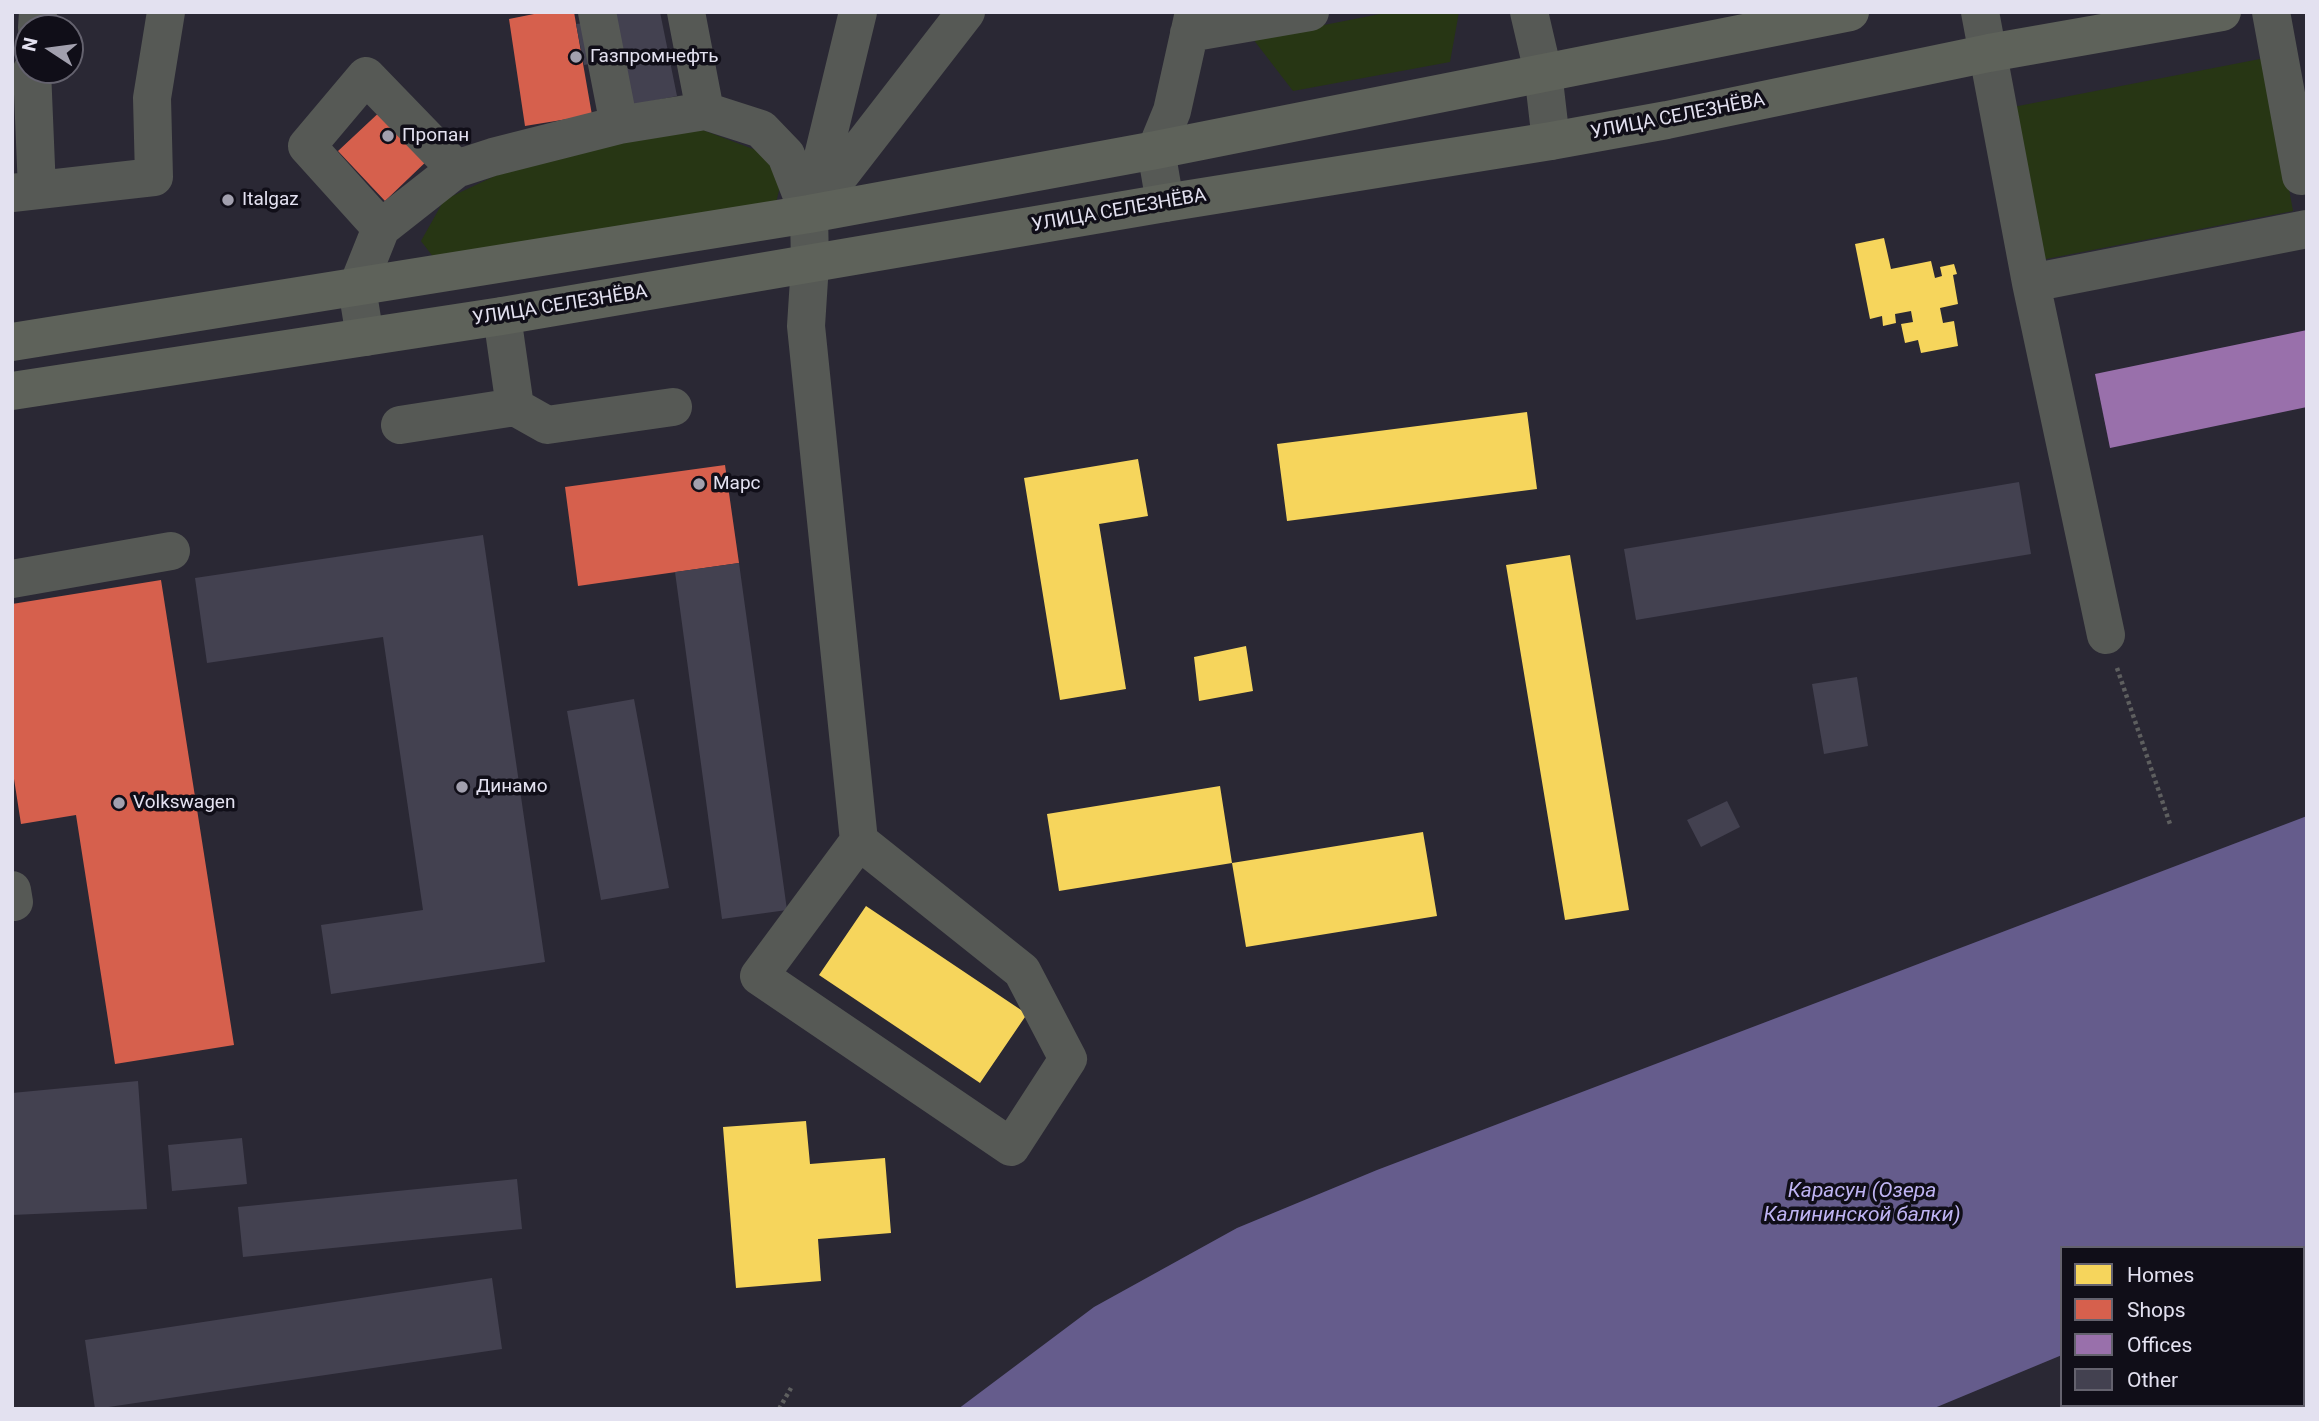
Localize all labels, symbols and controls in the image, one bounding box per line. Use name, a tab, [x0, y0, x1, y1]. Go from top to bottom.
north arrow	[14, 14, 84, 84]
text: N	[17, 35, 43, 54]
place label: Газпромнефть	[590, 46, 719, 68]
marker: Газпромнефть	[568, 49, 584, 65]
street label: УЛИЦА СЕЛЕЗНЁВА	[1589, 89, 1767, 145]
place label: Пропан	[402, 125, 469, 147]
marker: Пропан	[380, 128, 396, 144]
street label: УЛИЦА СЕЛЕЗНЁВА	[1030, 184, 1208, 238]
place label: Italgaz	[242, 189, 299, 211]
marker: Italgaz	[220, 192, 236, 208]
street label: УЛИЦА СЕЛЕЗНЁВА	[471, 281, 649, 331]
place label: Марс	[713, 473, 761, 495]
marker: Марс	[691, 476, 707, 492]
place label: Динамо	[476, 776, 547, 798]
marker: Динамо	[454, 779, 470, 795]
place label: Volkswagen	[133, 792, 235, 814]
marker: Volkswagen	[111, 795, 127, 811]
water label: Карасун (Озера Калининской балки)	[1764, 1179, 1960, 1229]
legend	[2060, 1246, 2305, 1407]
text: Homes	[2127, 1263, 2194, 1287]
text: Shops	[2127, 1298, 2186, 1322]
text: Offices	[2127, 1333, 2192, 1357]
text: Other	[2127, 1368, 2178, 1392]

